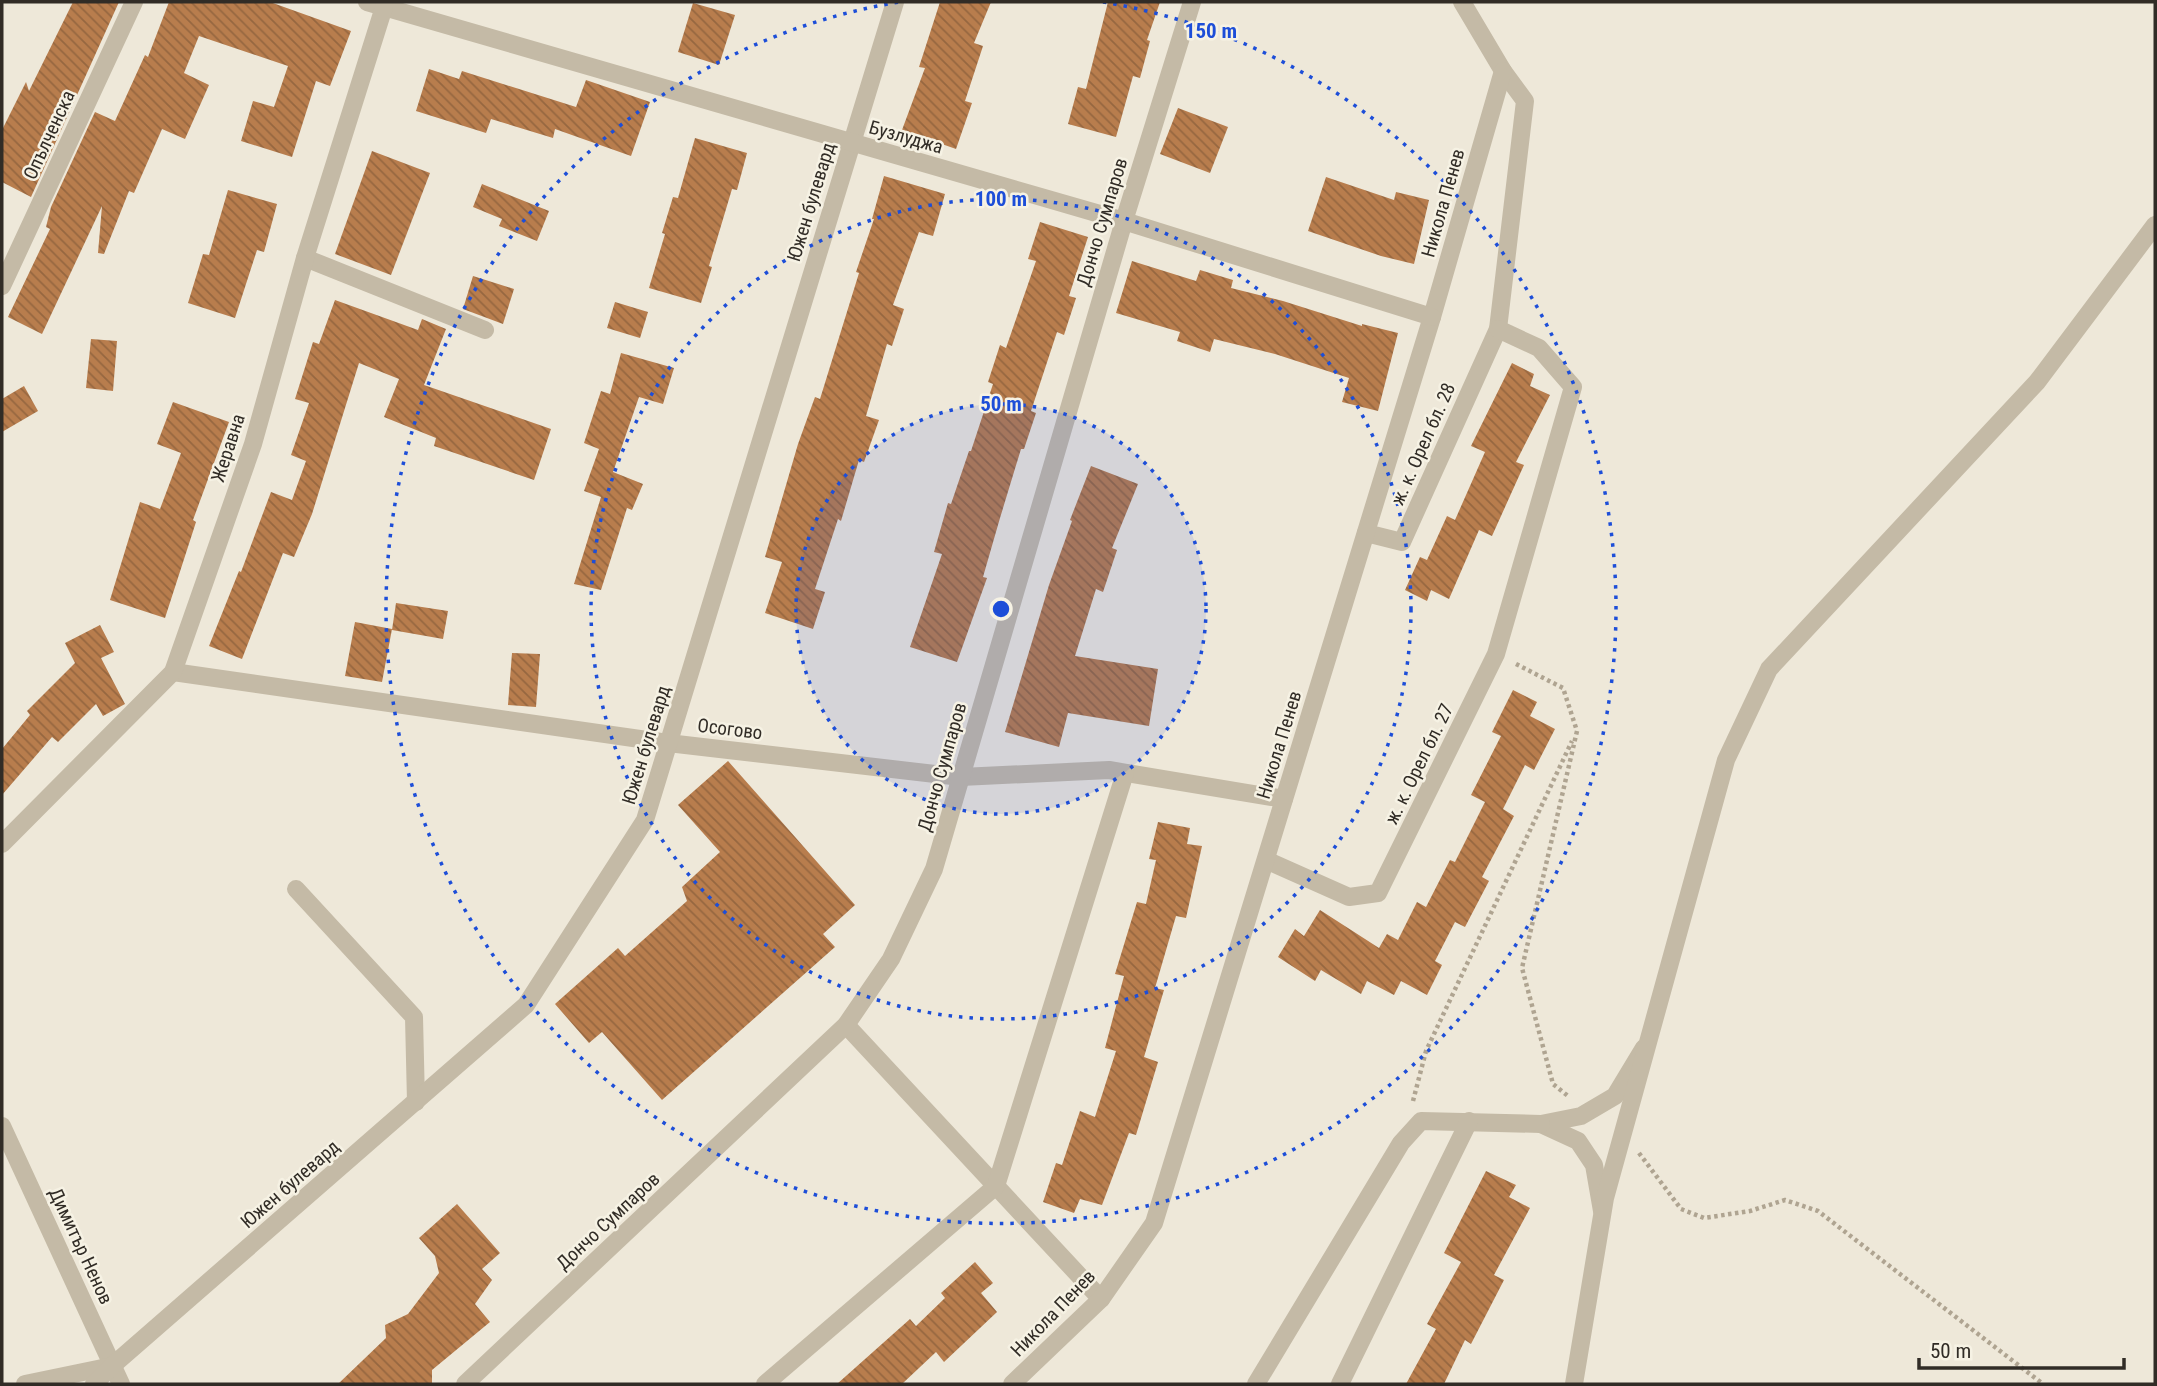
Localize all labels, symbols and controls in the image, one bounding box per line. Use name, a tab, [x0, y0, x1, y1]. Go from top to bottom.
text: 150 m	[1185, 19, 1237, 43]
street label: Опълченска	[18, 87, 80, 183]
street label: Бузлуджа	[866, 115, 946, 159]
street label: Южен булевард	[782, 140, 840, 264]
street label: Никола Пенев	[1417, 146, 1469, 260]
street label: Дончо Сумпаров	[1072, 155, 1132, 289]
text: 100 m	[975, 187, 1027, 211]
street label: ж. к. Орел бл. 28	[1386, 379, 1460, 509]
text: 50 m	[980, 392, 1022, 416]
street label: Жеравна	[206, 411, 250, 485]
centre of rings	[989, 597, 1013, 621]
street label: Южен булевард	[617, 683, 675, 807]
street label: Никола Пенев	[1252, 688, 1306, 802]
street label: Дончо Сумпаров	[913, 700, 971, 834]
street label: ж. к. Орел бл. 27	[1380, 700, 1458, 828]
street label: Осогово	[696, 714, 764, 744]
street label: Южен булевард	[236, 1135, 344, 1233]
street label: Дончо Сумпаров	[552, 1167, 664, 1275]
street label: Димитър Ненов	[44, 1184, 118, 1308]
street label: Никола Пенев	[1006, 1265, 1100, 1361]
scale bar	[1919, 1326, 2124, 1370]
text: 50 m	[1930, 1339, 1971, 1363]

